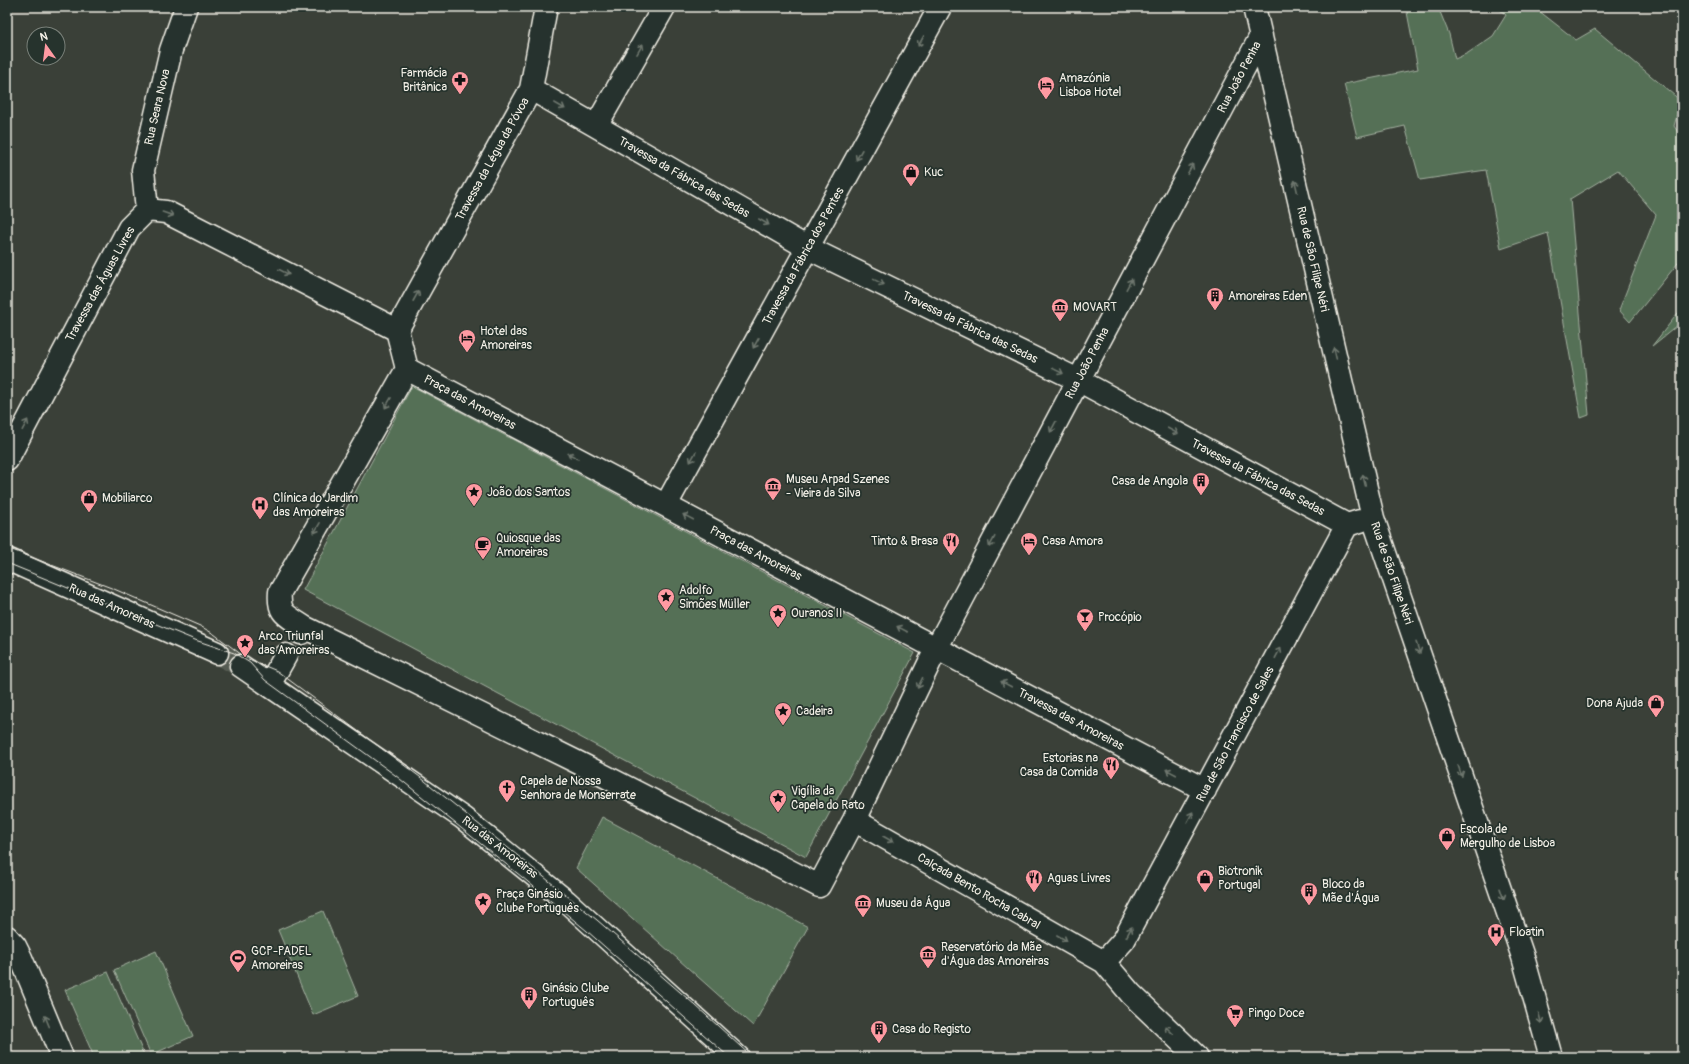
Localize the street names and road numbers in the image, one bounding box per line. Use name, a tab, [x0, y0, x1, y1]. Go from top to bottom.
street label: Rua João Penha	[1214, 39, 1265, 116]
street label: Rua Seara Nova	[141, 67, 174, 147]
street label: Travessa da Légua da Póvoa	[452, 95, 533, 223]
street label: Travessa da Fábrica das Sedas	[615, 134, 753, 222]
street label: Travessa da Fábrica dos Pentes	[759, 184, 848, 328]
street label: Rua de São Filipe Néri	[1293, 205, 1332, 313]
street label: Travessa das Águas Livres	[62, 223, 139, 345]
street label: Travessa da Fábrica das Sedas	[900, 288, 1041, 367]
street label: Rua João Penha	[1062, 325, 1113, 402]
street label: Praça das Amoreiras	[421, 372, 519, 433]
street label: Travessa da Fábrica das Sedas	[1188, 436, 1328, 519]
street label: Rua de São Filipe Néri	[1367, 520, 1416, 626]
street label: Praça das Amoreiras	[707, 523, 805, 584]
street label: Rua das Amoreiras	[66, 581, 158, 632]
street label: Rua de São Francisco de Sales	[1193, 663, 1278, 805]
street label: Travessa das Amoreiras	[1015, 685, 1127, 754]
street label: Rua das Amoreiras	[459, 813, 541, 882]
street label: Calçada Bento Rocha Cabral	[915, 850, 1043, 933]

